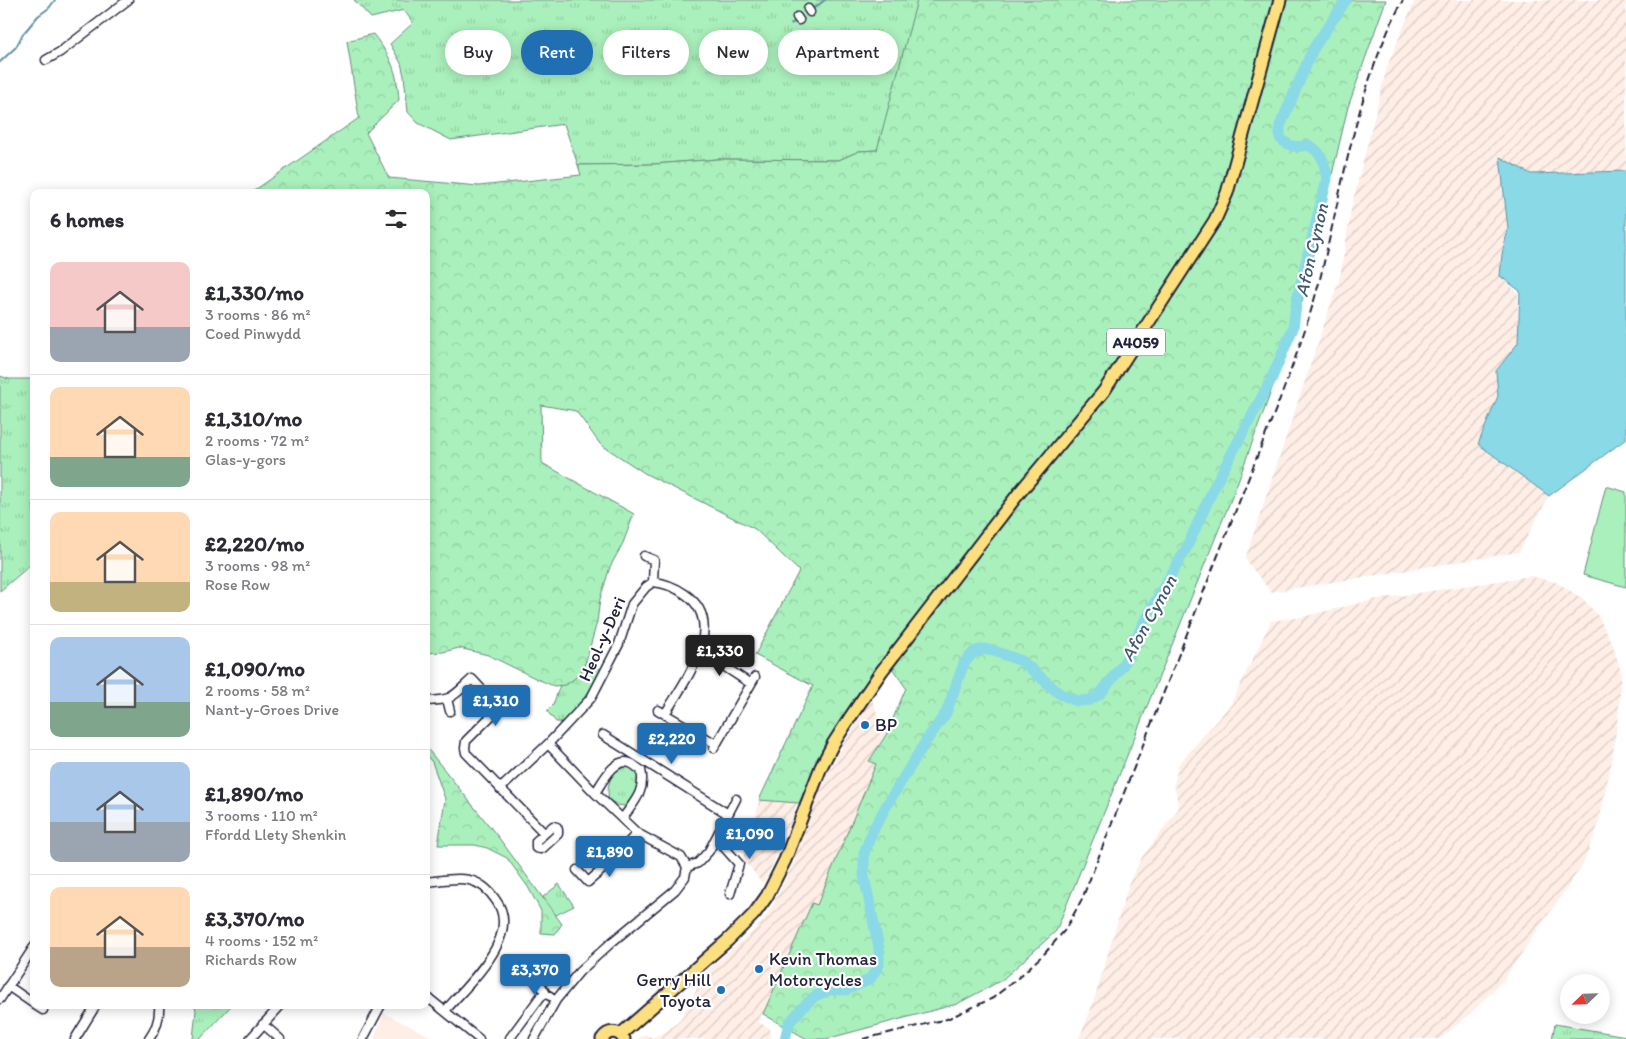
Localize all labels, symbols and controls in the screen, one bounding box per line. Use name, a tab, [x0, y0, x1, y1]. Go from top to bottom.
chip: Buy	[445, 30, 511, 75]
chip: Rent	[521, 30, 593, 75]
chip: Filters	[603, 30, 689, 75]
chip: New	[699, 30, 768, 75]
chip: Apartment	[778, 30, 898, 75]
water label: Afon Cynon	[1290, 201, 1334, 299]
icon: filters	[382, 205, 410, 233]
text: 6 homes	[50, 207, 124, 232]
text: £1,330/mo	[205, 280, 304, 305]
icon: home	[90, 282, 150, 342]
text: 3 rooms · 86 m²	[205, 305, 310, 324]
text: Coed Pinwydd	[205, 324, 301, 343]
road number: A4059	[1107, 328, 1165, 356]
text: £1,310/mo	[205, 406, 302, 431]
icon: home	[90, 407, 150, 467]
text: 2 rooms · 72 m²	[205, 431, 309, 450]
text: Glas-y-gors	[205, 450, 286, 469]
text: £2,220/mo	[205, 531, 304, 556]
icon: home	[90, 532, 150, 592]
text: 3 rooms · 98 m²	[205, 556, 310, 575]
water label: Afon Cynon	[1115, 570, 1182, 665]
text: Rose Row	[205, 575, 270, 594]
street label: Heol-y-Deri	[574, 593, 630, 685]
pin: £1,330	[679, 634, 761, 677]
text: £1,330	[696, 641, 744, 660]
text: £1,090/mo	[205, 656, 305, 681]
icon: home	[90, 657, 150, 717]
text: 2 rooms · 58 m²	[205, 681, 310, 700]
pin: £1,310	[455, 684, 537, 727]
text: £1,310	[473, 691, 519, 710]
text: Nant-y-Groes Drive	[205, 700, 339, 719]
place label: BP	[875, 714, 897, 736]
marker: BP	[859, 719, 871, 731]
pin: £2,220	[631, 722, 713, 765]
text: £2,220	[648, 729, 696, 748]
text: £1,890/mo	[205, 781, 304, 806]
icon: home	[90, 782, 150, 842]
text: 3 rooms · 110 m²	[205, 806, 318, 825]
pin: £1,090	[709, 818, 791, 860]
text: £1,090	[726, 824, 774, 843]
text: Ffordd Llety Shenkin	[205, 825, 346, 844]
pin: £1,890	[569, 836, 651, 878]
text: £1,890	[587, 842, 633, 861]
text: £3,370/mo	[205, 906, 305, 931]
icon: home	[90, 907, 150, 967]
text: 4 rooms · 152 m²	[205, 931, 318, 950]
place label: Kevin Thomas Motorcycles	[769, 948, 877, 991]
text: Richards Row	[205, 950, 297, 969]
pin: £3,370	[494, 954, 576, 996]
text: £3,370	[511, 960, 559, 979]
marker: Kevin Thomas Motorcycles	[753, 963, 765, 975]
place label: Gerry Hill Toyota	[636, 969, 712, 1012]
north arrow	[1560, 974, 1610, 1024]
map controls	[1560, 974, 1610, 1024]
marker: Gerry Hill Toyota	[715, 984, 727, 996]

